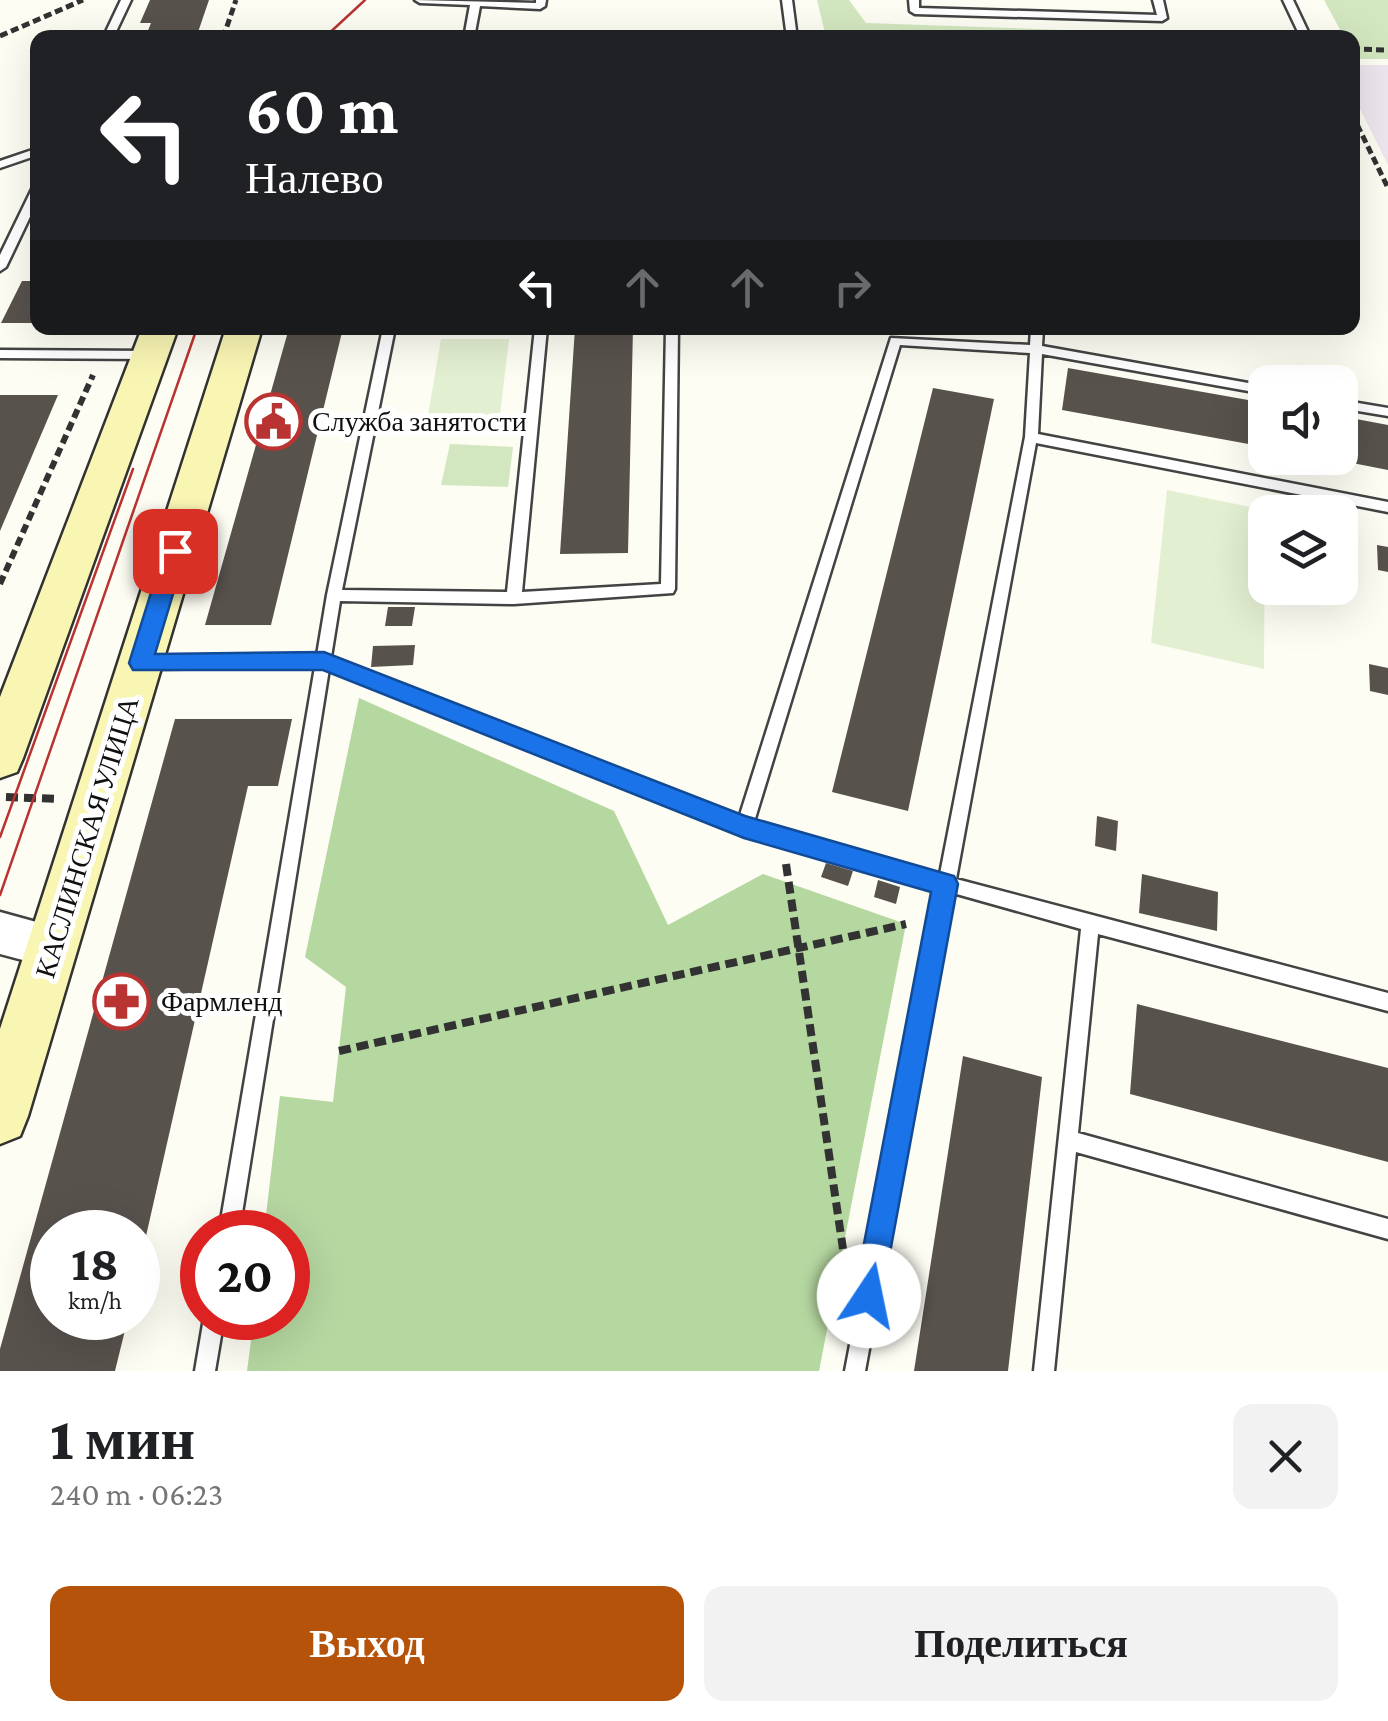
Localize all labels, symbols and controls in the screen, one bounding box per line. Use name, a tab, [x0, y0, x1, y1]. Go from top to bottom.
icon: left	[80, 70, 210, 200]
text: 60 m	[245, 70, 398, 148]
text: Налево	[245, 153, 384, 203]
icon: left	[510, 260, 565, 315]
icon: ahead	[615, 260, 670, 315]
icon: ahead	[720, 260, 775, 315]
icon: right	[825, 260, 880, 315]
map controls	[1248, 365, 1358, 605]
button: sound	[1248, 365, 1358, 475]
public building icon: Служба занятости	[243, 391, 303, 451]
place label: Служба занятости	[312, 406, 527, 437]
button: layers	[1248, 495, 1358, 605]
pin	[133, 509, 218, 594]
icon: arrive	[148, 524, 203, 579]
street label: КАСЛИНСКАЯ УЛИЦА	[29, 692, 145, 982]
pharmacy icon: Фармленд	[92, 971, 152, 1031]
place label: Фармленд	[161, 986, 282, 1017]
speed limit sign: 20	[180, 1210, 310, 1340]
text: 18	[71, 1235, 119, 1291]
position arrow	[817, 1244, 921, 1348]
text: km/h	[68, 1287, 122, 1314]
button: close	[1233, 1404, 1338, 1509]
text: 1 мин	[50, 1405, 195, 1472]
text: 240 m · 06:23	[50, 1476, 223, 1512]
button: Выход	[50, 1586, 684, 1701]
button: Поделиться	[704, 1586, 1338, 1701]

